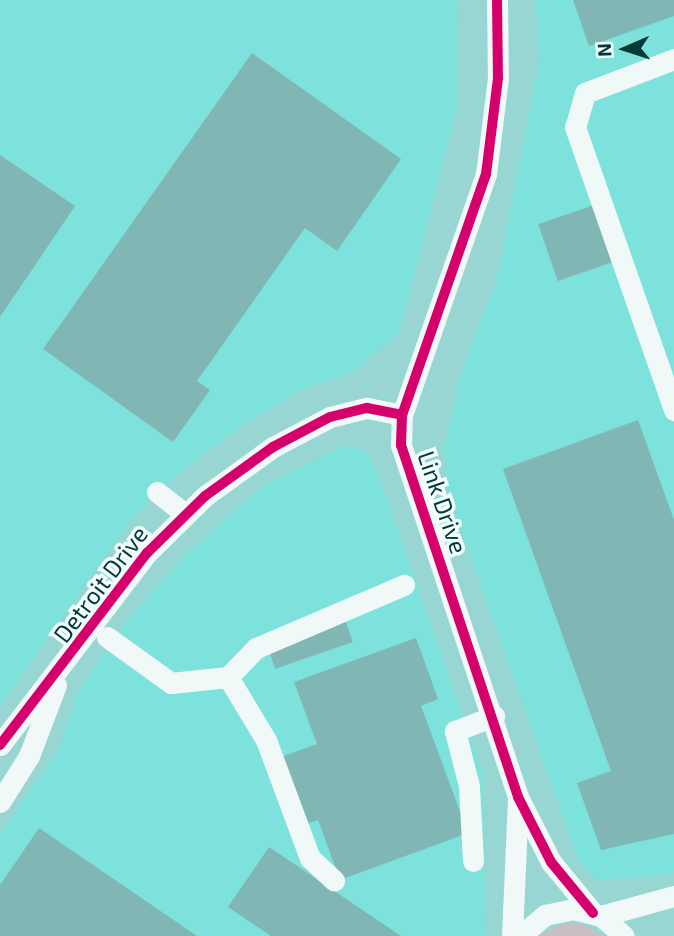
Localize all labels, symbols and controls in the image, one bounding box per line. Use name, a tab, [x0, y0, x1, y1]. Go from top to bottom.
north arrow	[590, 14, 660, 84]
text: N	[592, 43, 615, 58]
street label: Link Drive	[412, 447, 474, 557]
street label: Detroit Drive	[47, 520, 153, 648]

